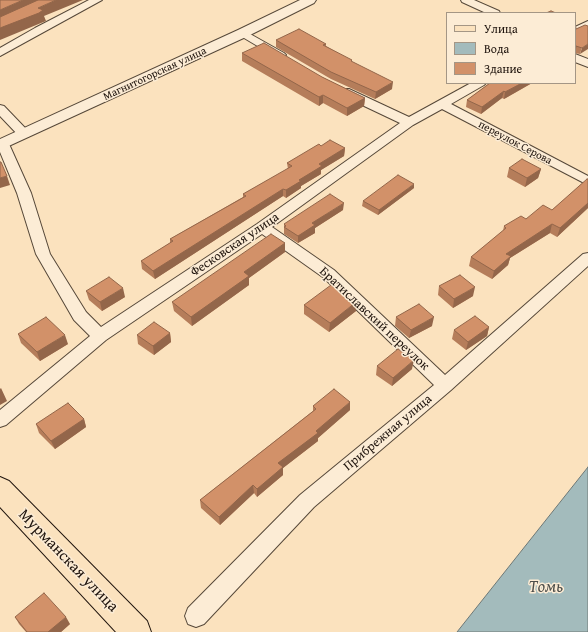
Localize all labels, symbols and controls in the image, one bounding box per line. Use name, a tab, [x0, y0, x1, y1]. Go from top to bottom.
legend	[446, 12, 576, 84]
text: Улица	[484, 20, 518, 37]
text: Вода	[484, 40, 509, 57]
street label: Магнитогорская улица	[101, 44, 209, 104]
text: Здание	[484, 60, 522, 77]
street label: переулок Серова	[476, 118, 554, 168]
street label: Фесковская улица	[188, 210, 282, 280]
street label: Братиславский переулок	[316, 264, 432, 374]
street label: Прибрежная улица	[341, 391, 435, 475]
street label: Мурманская улица	[14, 506, 122, 616]
water label: Томь	[529, 578, 563, 598]

